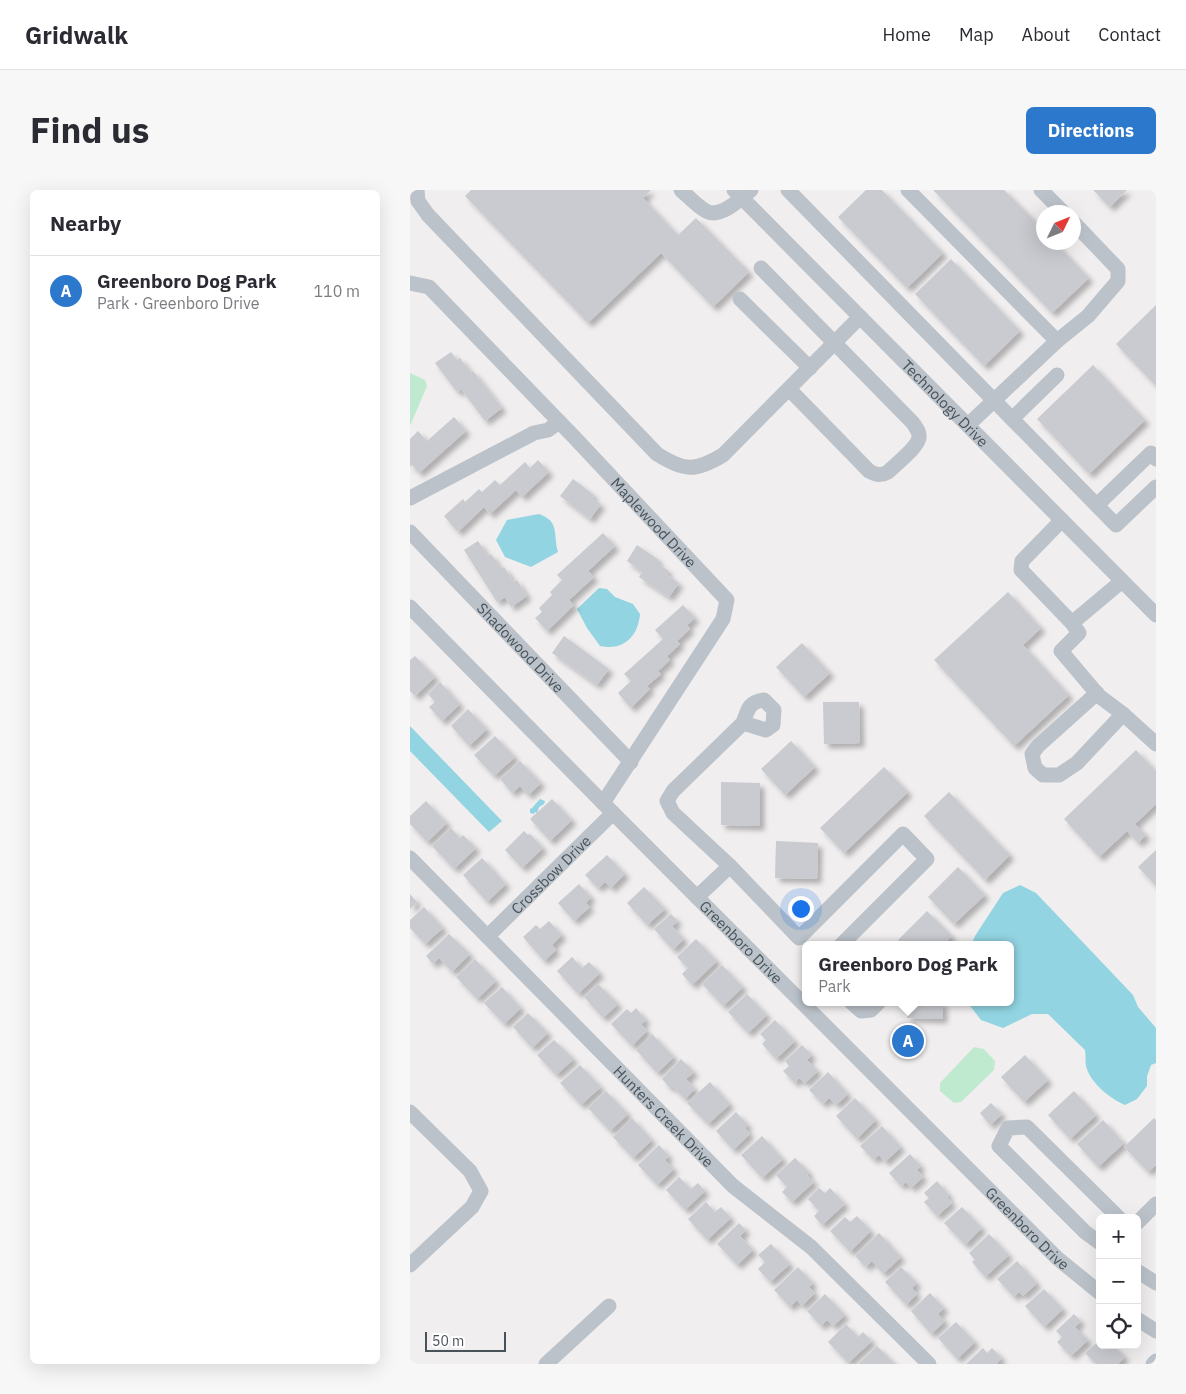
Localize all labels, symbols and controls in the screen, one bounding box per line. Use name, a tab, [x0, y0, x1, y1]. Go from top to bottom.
text: Gridwalk	[25, 19, 128, 51]
text: Home	[883, 23, 931, 46]
text: Map	[959, 23, 994, 46]
text: About	[1022, 23, 1070, 46]
text: Contact	[1098, 23, 1161, 46]
text: Find us	[30, 107, 149, 153]
button: Directions	[1026, 107, 1156, 154]
north arrow	[1036, 205, 1081, 250]
text: Nearby	[50, 209, 121, 237]
text: Greenboro Dog Park	[97, 269, 277, 293]
text: A	[61, 281, 71, 301]
text: 110 m	[313, 281, 360, 301]
text: Park · Greenboro Drive	[97, 293, 260, 313]
street label: Technology Drive	[898, 355, 993, 450]
street label: Maplewood Drive	[607, 473, 701, 571]
street label: Shadowood Drive	[473, 598, 568, 696]
street label: Crossbow Drive	[507, 831, 595, 918]
street label: Greenboro Drive	[696, 896, 787, 987]
your location	[788, 896, 814, 922]
popup	[802, 941, 1014, 1006]
text: Greenboro Dog Park	[818, 952, 998, 976]
text: Park	[818, 976, 851, 996]
pin: A	[892, 1022, 924, 1060]
street label: Hunters Creek Drive	[610, 1061, 718, 1171]
street label: Greenboro Drive	[982, 1183, 1073, 1274]
map controls	[1096, 1214, 1141, 1349]
button: +	[1096, 1214, 1141, 1259]
button: −	[1096, 1259, 1141, 1304]
button: locate	[1096, 1304, 1141, 1349]
scale bar	[425, 1329, 506, 1352]
text: 50 m	[432, 1332, 464, 1350]

